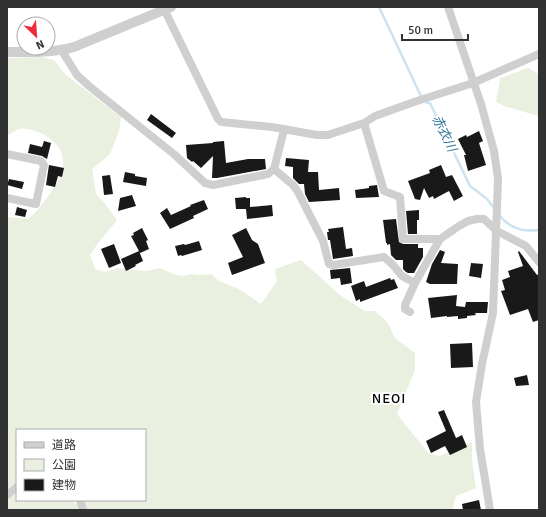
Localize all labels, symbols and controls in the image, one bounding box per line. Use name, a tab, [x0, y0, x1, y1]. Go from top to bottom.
north arrow	[16, 16, 56, 56]
scale bar	[402, 16, 468, 42]
text: 50 m	[408, 23, 433, 38]
text: N	[34, 37, 46, 52]
water label: 赤衣川	[428, 112, 461, 156]
district label: NEOI	[372, 390, 406, 407]
legend	[16, 429, 146, 501]
text: 道路	[52, 438, 76, 453]
text: 公園	[52, 458, 76, 473]
text: 建物	[52, 478, 76, 493]

